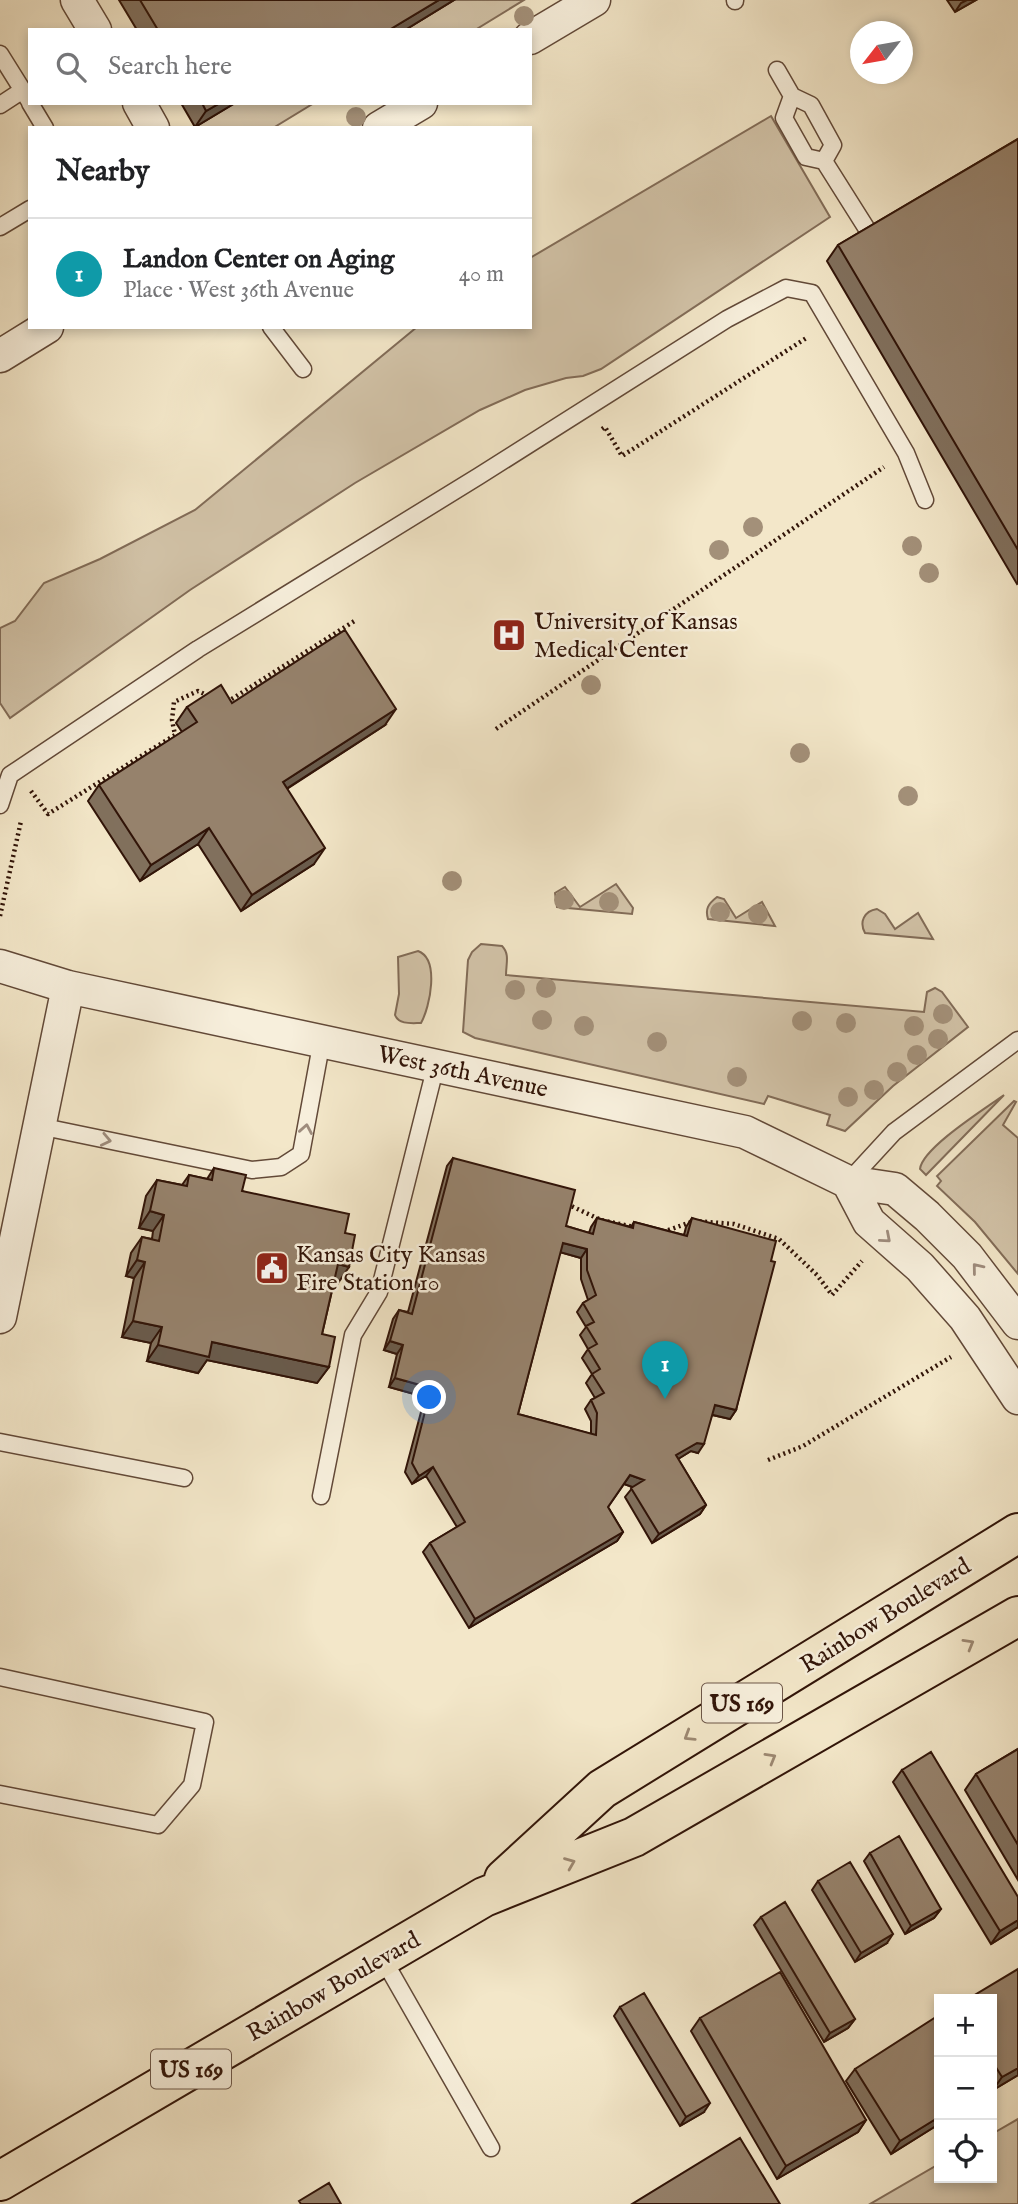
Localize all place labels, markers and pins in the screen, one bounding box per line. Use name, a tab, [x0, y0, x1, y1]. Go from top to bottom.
place label: University of Kansas Medical Center	[534, 607, 738, 666]
hospital icon: University of Kansas Medical Center	[490, 616, 528, 654]
place label: Kansas City Kansas Fire Station 10	[296, 1240, 485, 1299]
public building icon: Kansas City Kansas Fire Station 10	[253, 1249, 291, 1287]
pin: 1	[642, 1341, 688, 1399]

